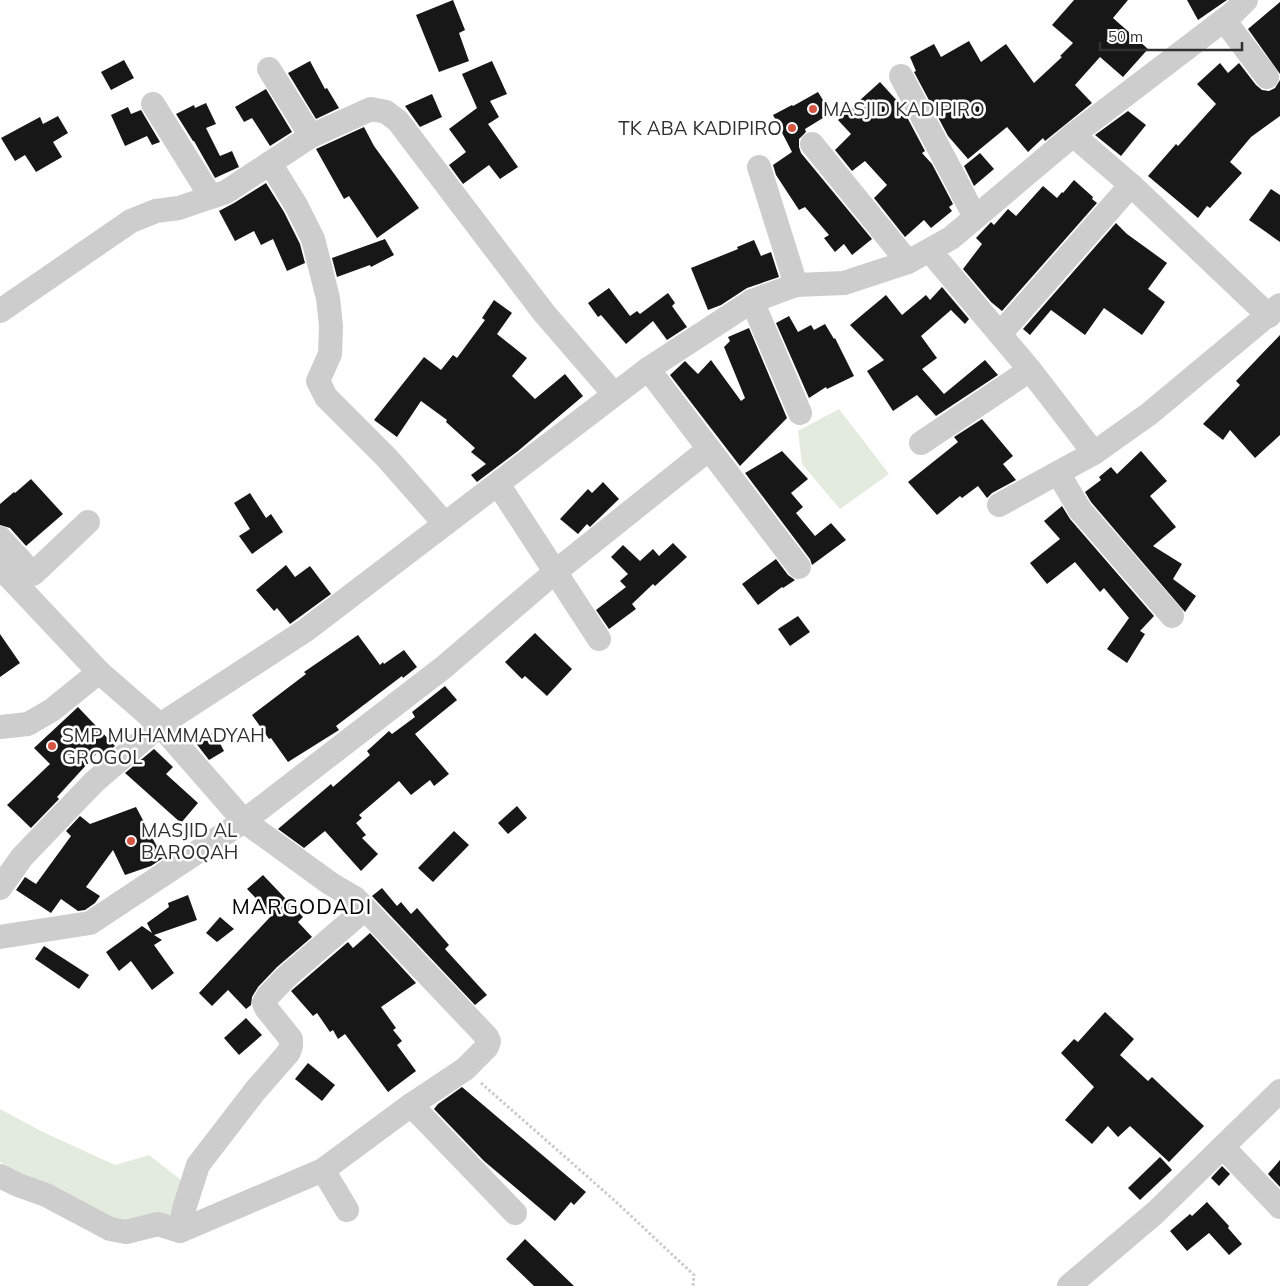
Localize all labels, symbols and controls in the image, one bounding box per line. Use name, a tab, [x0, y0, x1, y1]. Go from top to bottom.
scale bar	[1100, 20, 1242, 52]
text: 50 m	[1108, 27, 1143, 46]
place label: MASJID KADIPIRO	[823, 97, 985, 121]
marker: MASJID KADIPIRO	[807, 103, 819, 115]
place label: TK ABA KADIPIRO	[618, 116, 782, 140]
marker: TK ABA KADIPIRO	[786, 122, 798, 134]
place label: SMP MUHAMMADYAH GROGOL	[62, 723, 265, 769]
marker: SMP MUHAMMADYAH GROGOL	[46, 740, 58, 752]
place label: MASJID AL BAROQAH	[141, 818, 238, 864]
marker: MASJID AL BAROQAH	[125, 835, 137, 847]
district label: MARGODADI	[232, 893, 372, 919]

